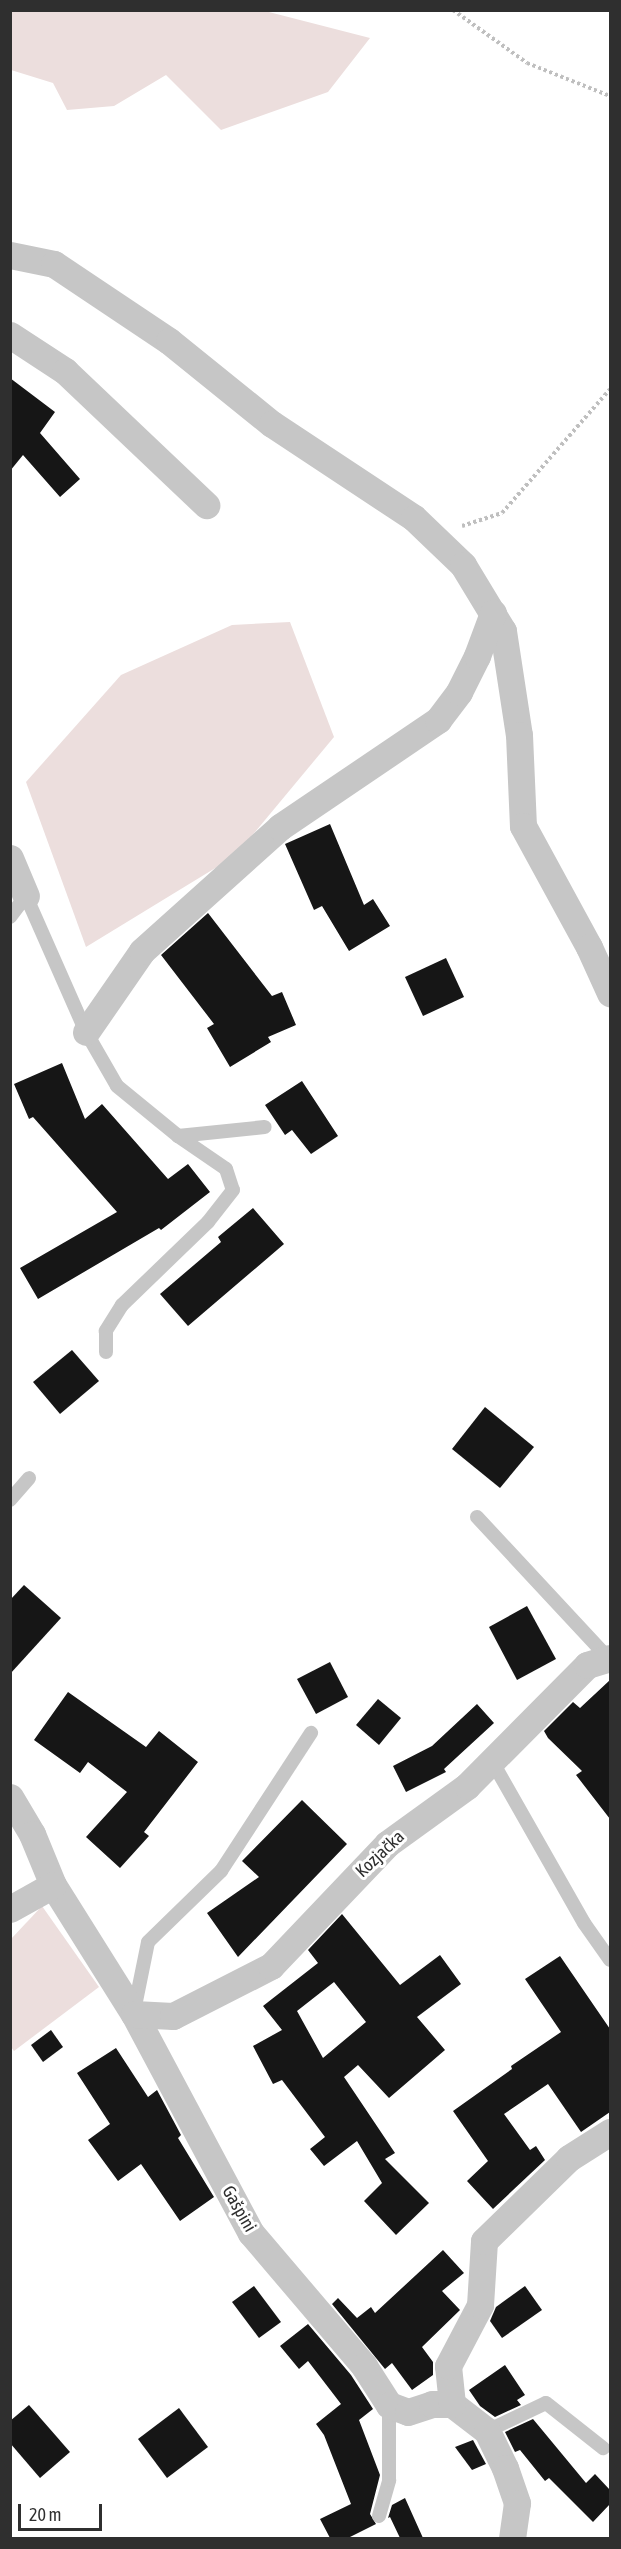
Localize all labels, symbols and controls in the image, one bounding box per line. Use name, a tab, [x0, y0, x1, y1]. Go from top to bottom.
street label: Kozjačka	[351, 1826, 409, 1882]
street label: Gašpini	[217, 2182, 261, 2236]
scale bar	[21, 2492, 105, 2530]
text: 20 m	[29, 2504, 61, 2525]

